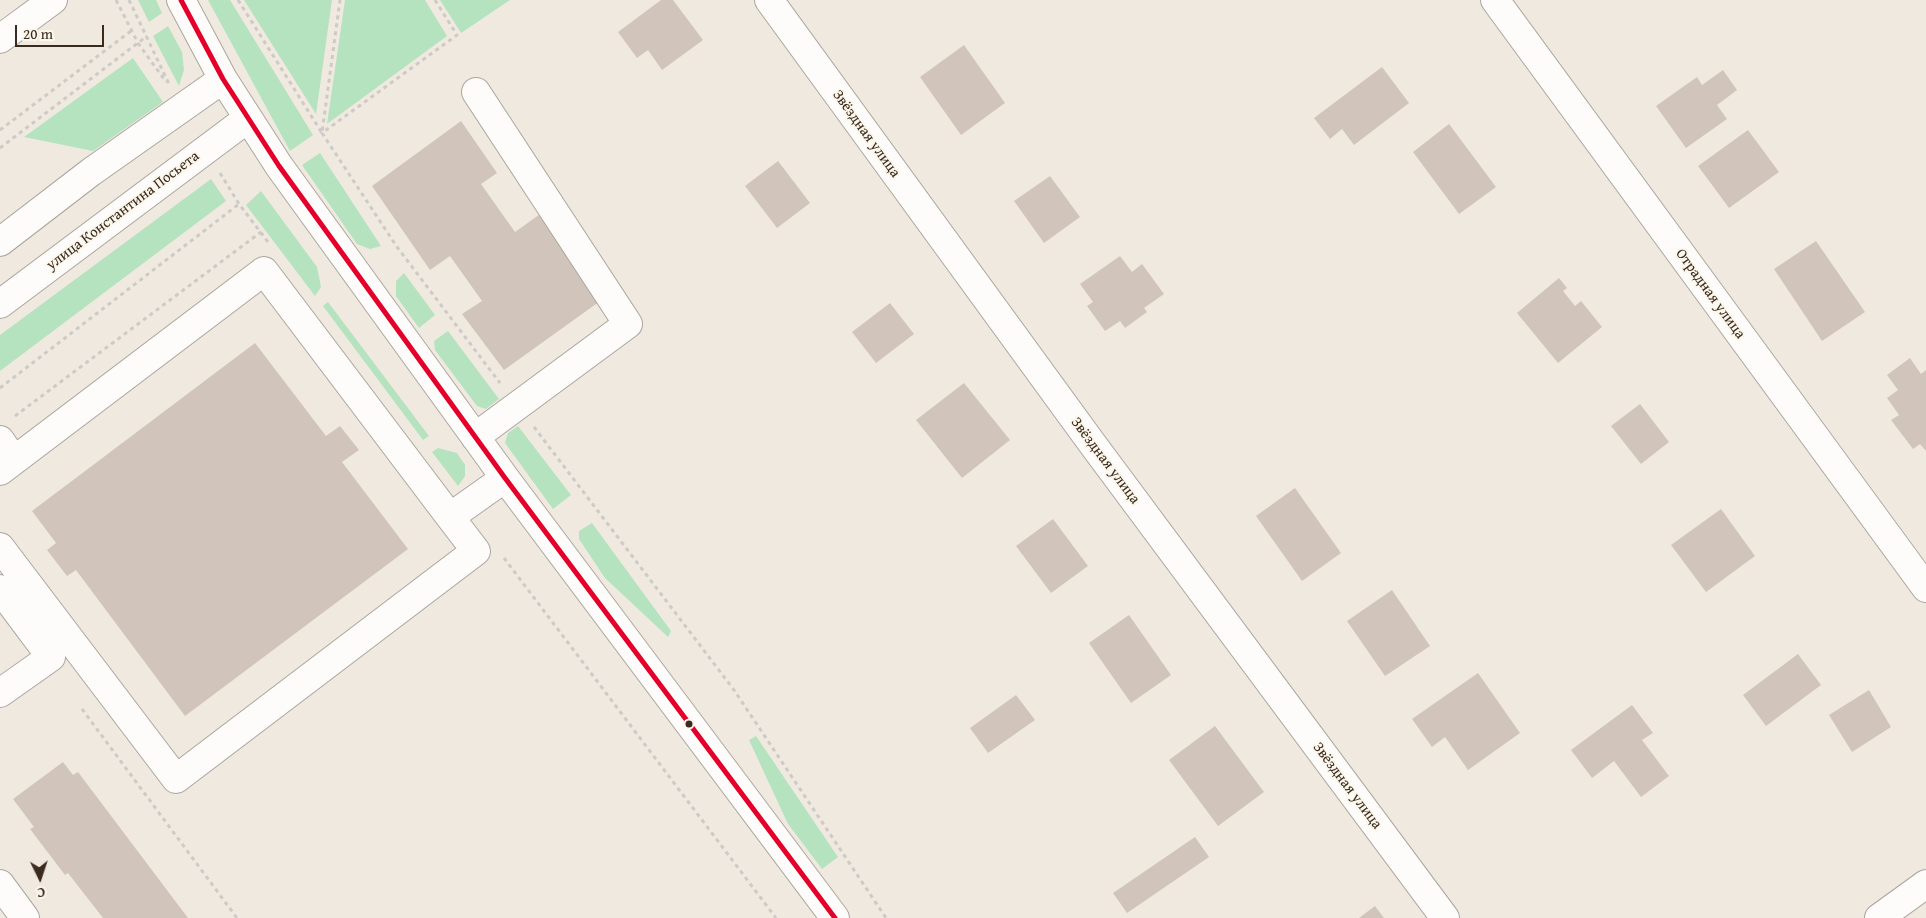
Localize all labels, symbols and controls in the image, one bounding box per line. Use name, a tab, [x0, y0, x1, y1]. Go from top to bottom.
scale bar	[18, 15, 106, 47]
text: 20 m	[23, 23, 53, 44]
street label: Звёздная улица	[828, 87, 904, 181]
street label: улица Константина Посьета	[43, 148, 203, 274]
street label: Отрадная улица	[1671, 245, 1749, 343]
street label: Звёздная улица	[1067, 414, 1143, 508]
unlabelled marker	[684, 719, 694, 729]
street label: Звёздная улица	[1309, 739, 1385, 833]
north arrow	[15, 853, 65, 903]
text: С	[36, 883, 46, 903]

